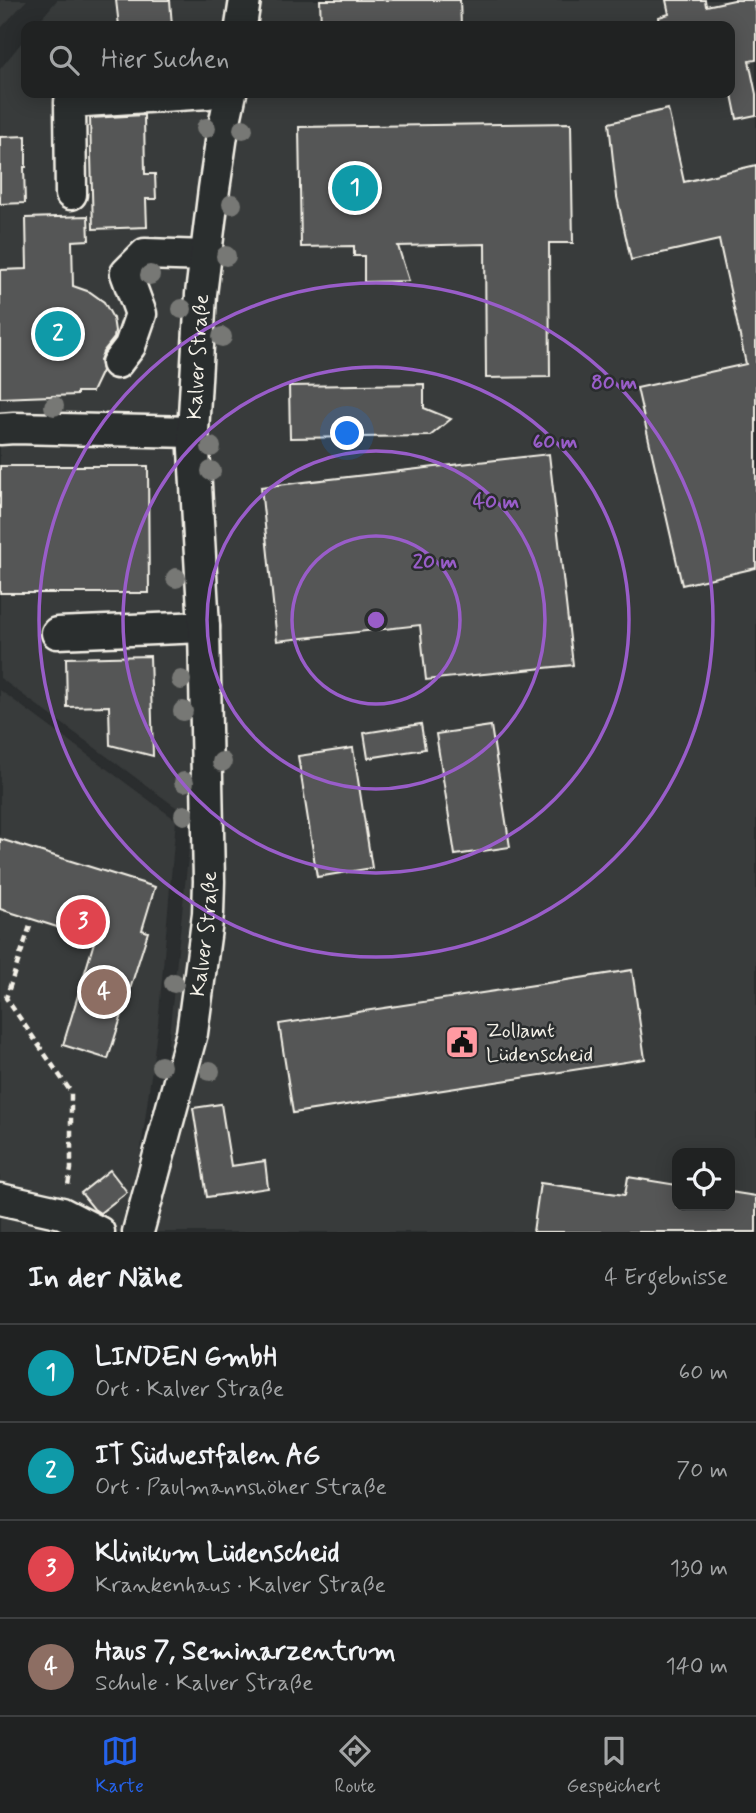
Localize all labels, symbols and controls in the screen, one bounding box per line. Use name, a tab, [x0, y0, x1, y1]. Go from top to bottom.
search box	[21, 21, 735, 98]
icon: search	[45, 41, 83, 79]
text: Hier suchen	[101, 43, 229, 77]
pin: 1	[332, 162, 378, 214]
street label: Kalver Straße	[181, 293, 216, 420]
pin: 2	[35, 308, 81, 360]
text: 80 m	[591, 369, 637, 397]
your location	[330, 416, 364, 450]
text: 60 m	[532, 428, 578, 456]
text: 40 m	[473, 488, 520, 516]
text: 20 m	[413, 548, 458, 576]
centre of rings	[364, 608, 388, 632]
street label: Kalver Straße	[184, 871, 224, 998]
pin: 3	[60, 896, 106, 948]
pin: 4	[81, 966, 127, 1018]
place label: Zollamt Lüdenscheid	[486, 1017, 593, 1069]
public building icon: Zollamt Lüdenscheid	[443, 1023, 481, 1061]
map controls	[672, 1148, 735, 1211]
button: locate	[672, 1148, 735, 1211]
text: In der Nähe	[28, 1258, 183, 1297]
text: 4 Ergebnisse	[604, 1263, 728, 1293]
text: LINDEN GmbH	[95, 1341, 277, 1375]
text: 1	[46, 1358, 56, 1388]
text: 60 m	[679, 1358, 728, 1388]
text: Ort · Kalver Straße	[95, 1375, 284, 1405]
text: IT Südwestfalen AG	[95, 1439, 320, 1473]
text: 2	[45, 1456, 57, 1486]
text: 70 m	[676, 1456, 728, 1486]
text: Ort · Paulmannshöher Straße	[95, 1473, 387, 1503]
text: Klinikum Lüdenscheid	[95, 1537, 339, 1571]
text: 3	[46, 1554, 56, 1584]
text: 130 m	[670, 1554, 728, 1584]
text: Krankenhaus · Kalver Straße	[95, 1571, 386, 1601]
text: Haus 7, Seminarzentrum	[95, 1635, 396, 1669]
text: 4	[44, 1652, 58, 1682]
text: 140 m	[665, 1652, 728, 1682]
text: Schule · Kalver Straße	[95, 1669, 313, 1699]
tab: Karte	[95, 1732, 144, 1799]
tab: Route	[335, 1732, 376, 1799]
tab: Gespeichert	[567, 1732, 661, 1799]

